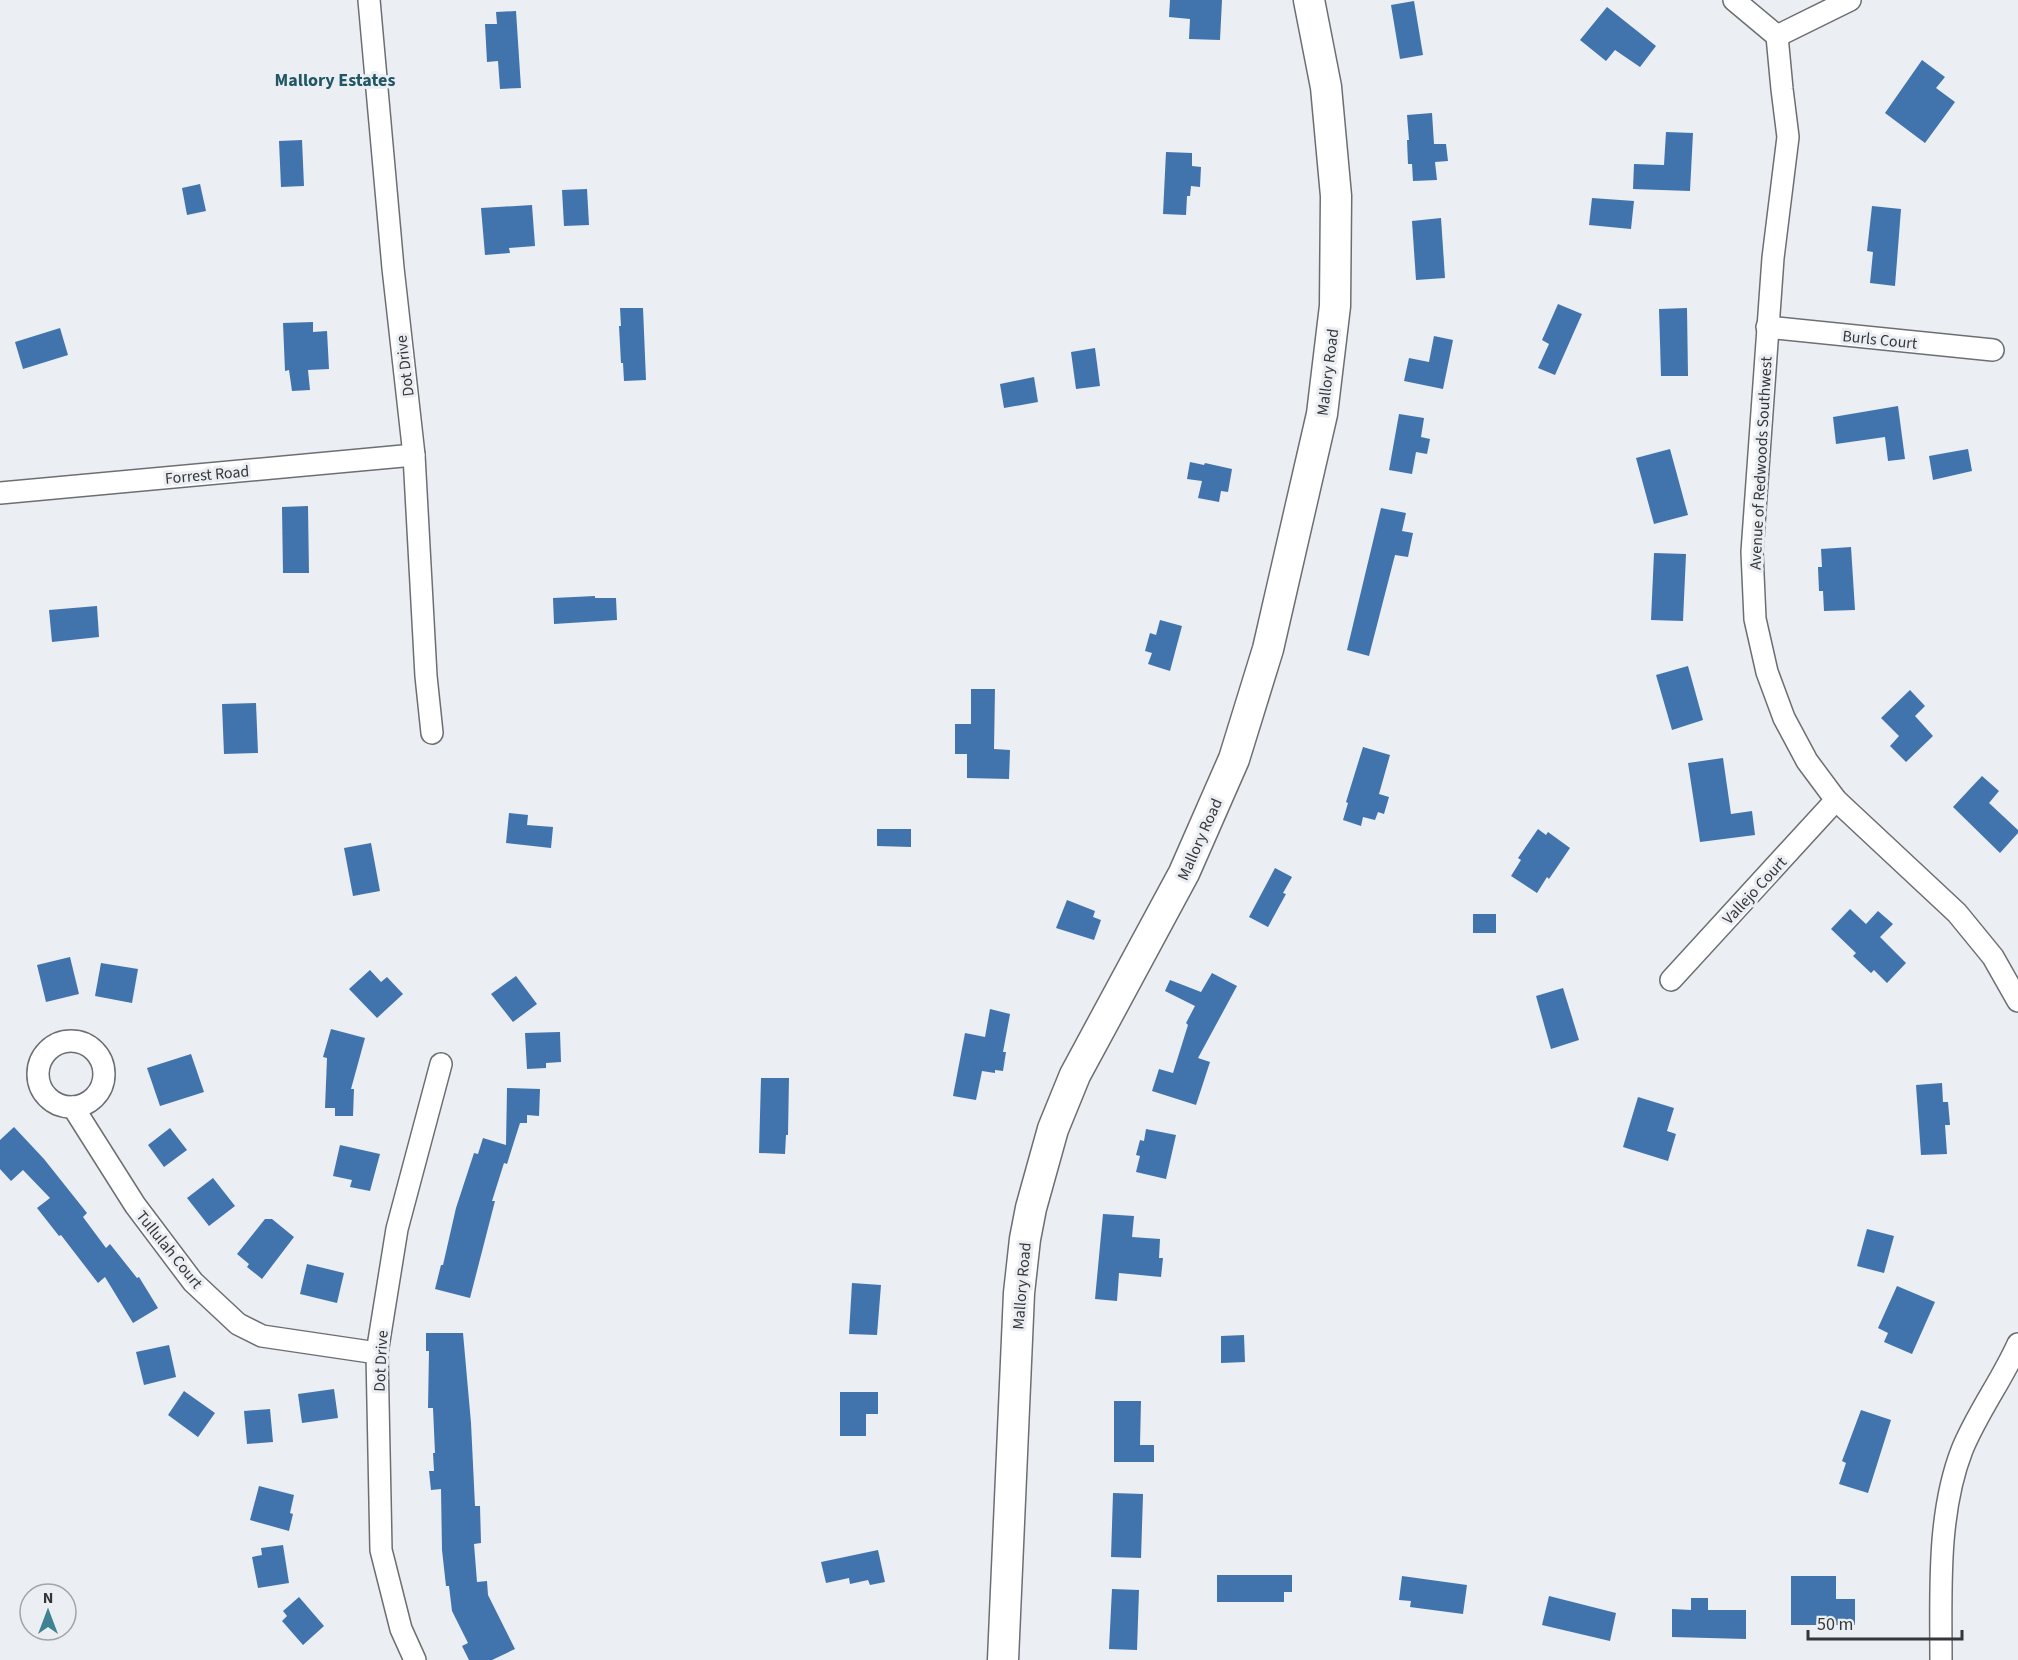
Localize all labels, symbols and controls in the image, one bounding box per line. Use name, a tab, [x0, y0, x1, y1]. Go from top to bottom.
district label: Mallory Estates	[275, 68, 395, 93]
street label: Burls Court	[1841, 325, 1919, 355]
street label: Mallory Road	[1312, 327, 1344, 417]
street label: Dot Drive	[390, 334, 420, 398]
street label: Avenue of Redwoods Southwest	[1744, 355, 1778, 570]
street label: Forrest Road	[164, 460, 250, 490]
street label: Mallory Road	[1172, 795, 1228, 884]
street label: Vallejo Court	[1718, 852, 1792, 929]
street label: Tullulah Court	[131, 1206, 208, 1294]
street label: Mallory Road	[1007, 1242, 1037, 1331]
street label: Dot Drive	[368, 1330, 394, 1392]
north arrow	[18, 1582, 78, 1642]
text: N	[43, 1587, 53, 1609]
scale bar	[1808, 1603, 1962, 1641]
text: 50 m	[1817, 1612, 1853, 1637]

